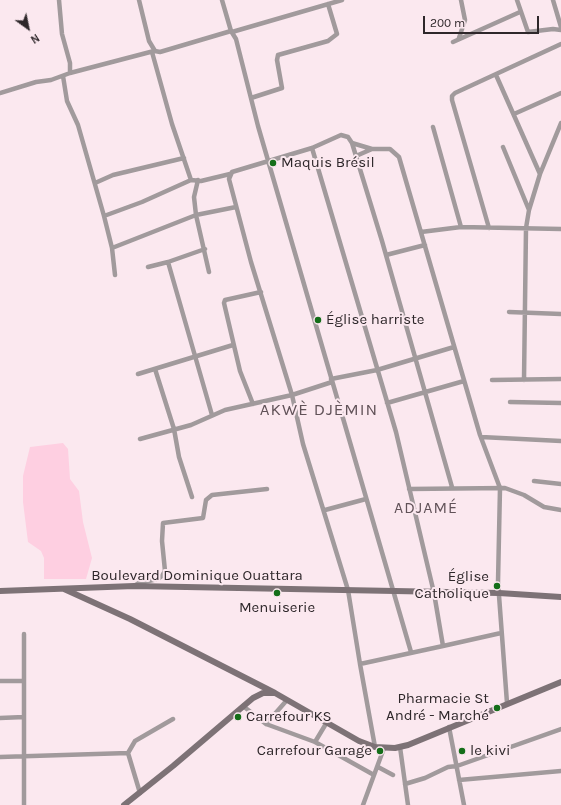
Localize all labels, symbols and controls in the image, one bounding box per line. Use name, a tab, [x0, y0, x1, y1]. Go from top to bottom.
north arrow	[8, 8, 48, 48]
scale bar	[425, 8, 541, 34]
text: 200 m	[430, 16, 465, 30]
text: N	[28, 31, 42, 46]
place label: Maquis Brésil	[281, 154, 375, 172]
marker: Maquis Brésil	[268, 158, 278, 168]
place label: Église harriste	[326, 311, 425, 329]
marker: Église harriste	[313, 315, 323, 325]
district label: AKWÈ DJÈMIN	[260, 400, 378, 420]
district label: ADJAMÉ	[394, 498, 458, 518]
street label: Boulevard Dominique Ouattara	[91, 567, 303, 585]
place label: Église Catholique	[414, 568, 489, 603]
marker: Église Catholique	[492, 581, 502, 591]
marker: Menuiserie	[272, 588, 282, 598]
place label: Menuiserie	[239, 599, 315, 617]
place label: Pharmacie St André - Marché	[386, 690, 489, 725]
marker: Pharmacie St André - Marché	[492, 703, 502, 713]
place label: Carrefour KS	[246, 708, 332, 726]
marker: Carrefour KS	[233, 712, 243, 722]
place label: Carrefour Garage	[257, 742, 372, 760]
place label: le kivi	[470, 742, 510, 760]
marker: Carrefour Garage	[375, 746, 385, 756]
marker: le kivi	[457, 746, 467, 756]

